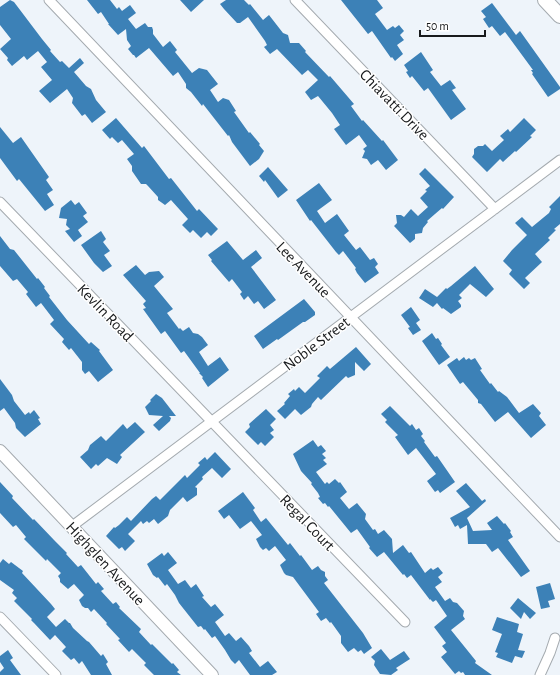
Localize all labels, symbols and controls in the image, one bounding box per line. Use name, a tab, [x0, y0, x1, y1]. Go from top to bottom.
scale bar	[420, 12, 485, 38]
text: 50 m	[426, 20, 449, 32]
street label: Chiavatti Drive	[357, 66, 432, 143]
street label: Lee Avenue	[273, 239, 334, 301]
street label: Kevlin Road	[74, 281, 136, 345]
street label: Noble Street	[281, 314, 353, 374]
street label: Regal Court	[277, 492, 338, 554]
street label: Highglen Avenue	[63, 519, 148, 608]

